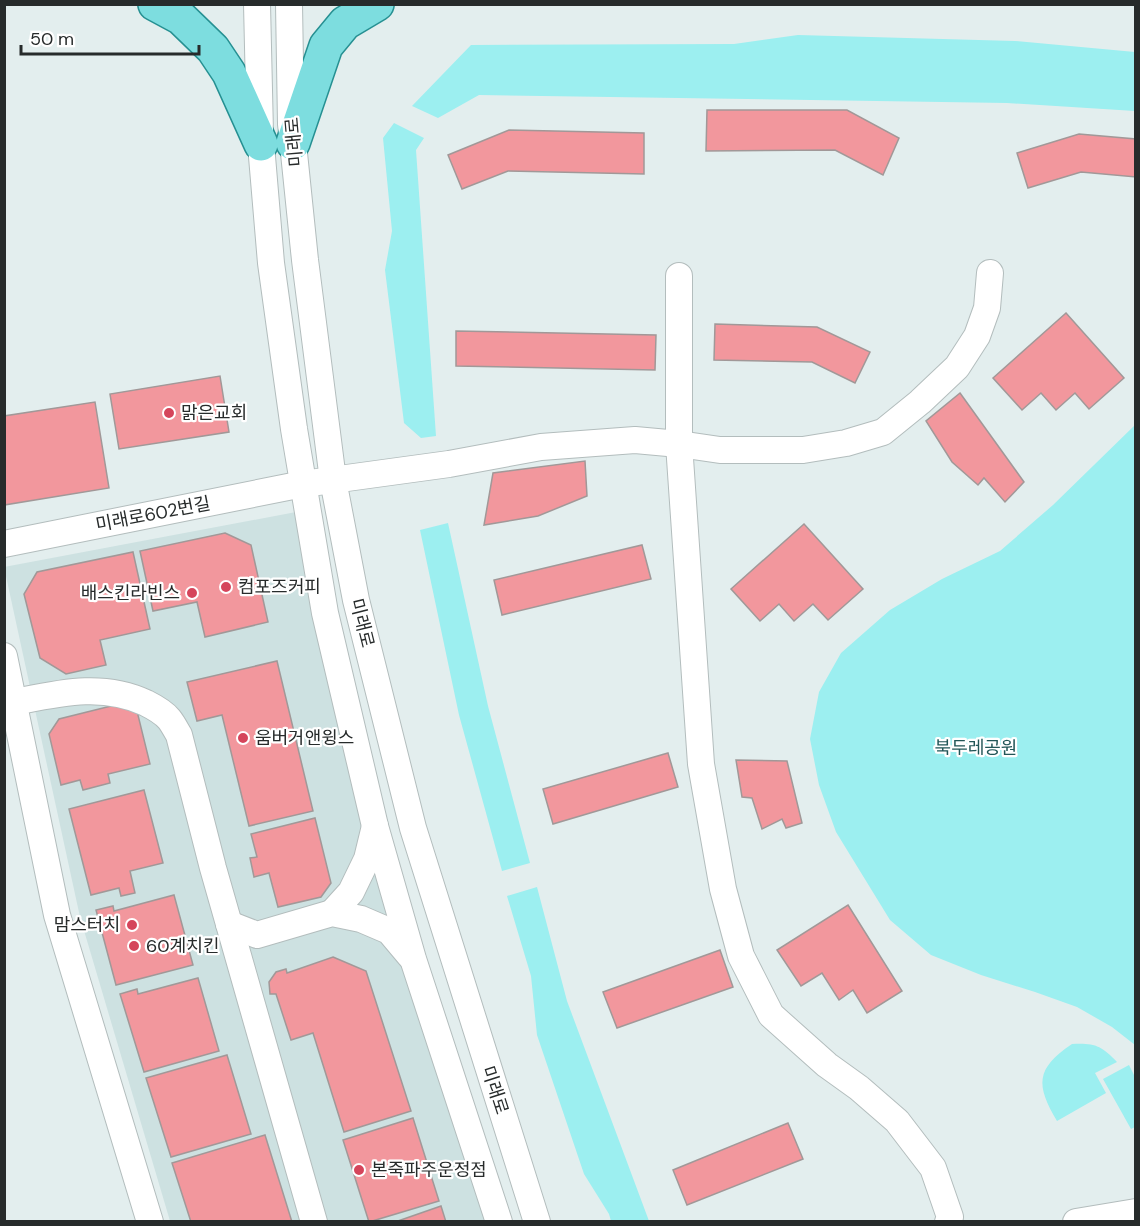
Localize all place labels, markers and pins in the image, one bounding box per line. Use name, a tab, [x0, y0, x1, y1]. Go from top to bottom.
place label: 맑은교회	[181, 401, 247, 425]
marker: 맑은교회	[162, 406, 176, 420]
place label: 컴포즈커피	[238, 575, 321, 599]
marker: 컴포즈커피	[219, 580, 233, 594]
place label: 배스킨라빈스	[81, 581, 180, 605]
marker: 배스킨라빈스	[185, 586, 199, 600]
place label: 움버거앤윙스	[255, 726, 354, 750]
marker: 움버거앤윙스	[236, 731, 250, 745]
place label: 맘스터치	[54, 913, 120, 937]
marker: 맘스터치	[125, 918, 139, 932]
place label: 60계치킨	[146, 934, 219, 958]
marker: 60계치킨	[127, 939, 141, 953]
place label: 본죽파주운정점	[371, 1158, 487, 1182]
marker: 본죽파주운정점	[352, 1163, 366, 1177]

